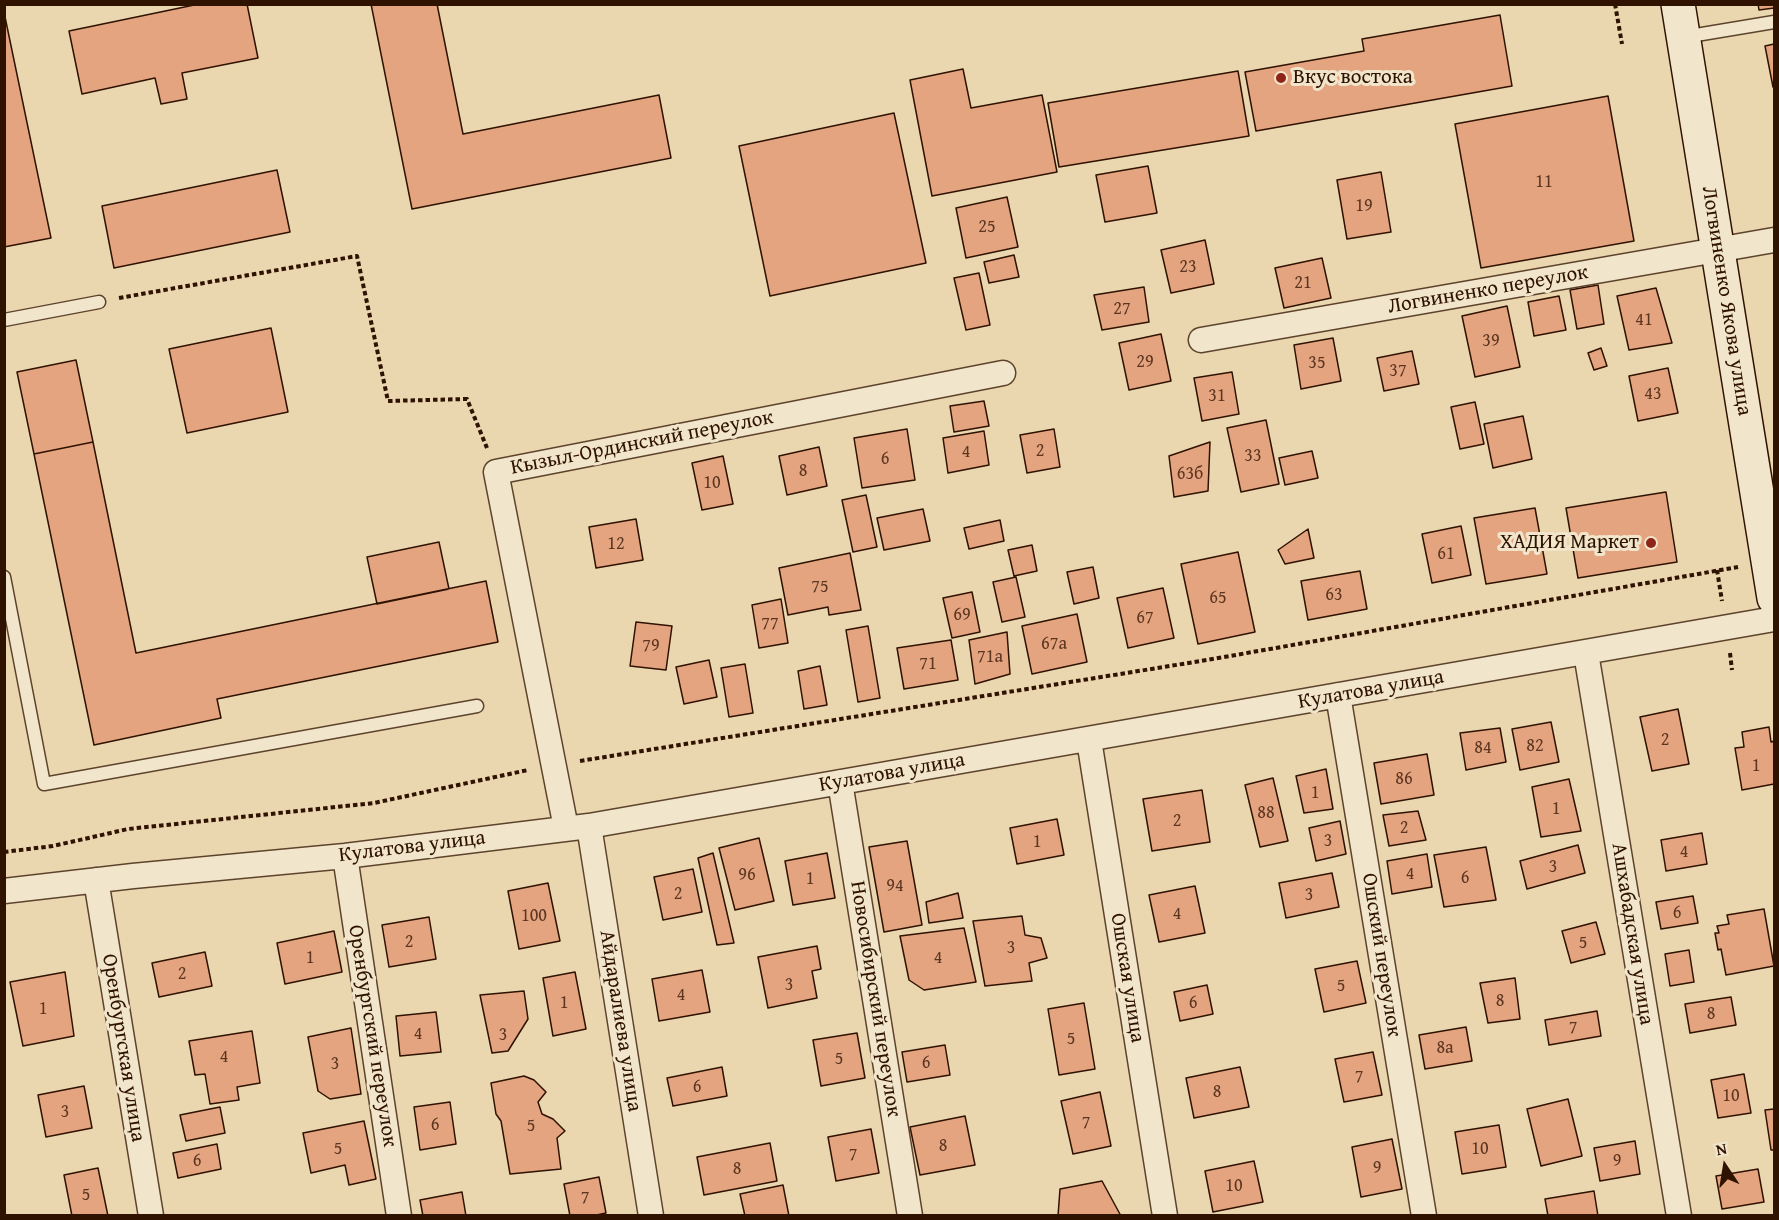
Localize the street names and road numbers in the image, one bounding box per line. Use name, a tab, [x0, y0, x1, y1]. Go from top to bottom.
street label: Логвиненко Якова улица	[1695, 185, 1757, 417]
street label: Логвиненко переулок	[1386, 260, 1590, 320]
street label: Кызыл-Ординский переулок	[509, 405, 775, 481]
street label: Кулатова улица	[1296, 665, 1446, 715]
street label: Кулатова улица	[817, 748, 967, 798]
street label: Кулатова улица	[337, 826, 487, 868]
street label: Ашхабадская улица	[1605, 841, 1659, 1027]
street label: Ошский переулок	[1356, 871, 1406, 1039]
street label: Новосибирский переулок	[844, 879, 906, 1119]
street label: Ошская улица	[1104, 911, 1150, 1045]
street label: Оренбургский переулок	[342, 923, 402, 1149]
street label: Айдаралиева улица	[593, 928, 647, 1114]
street label: Оренбургская улица	[96, 952, 150, 1144]

